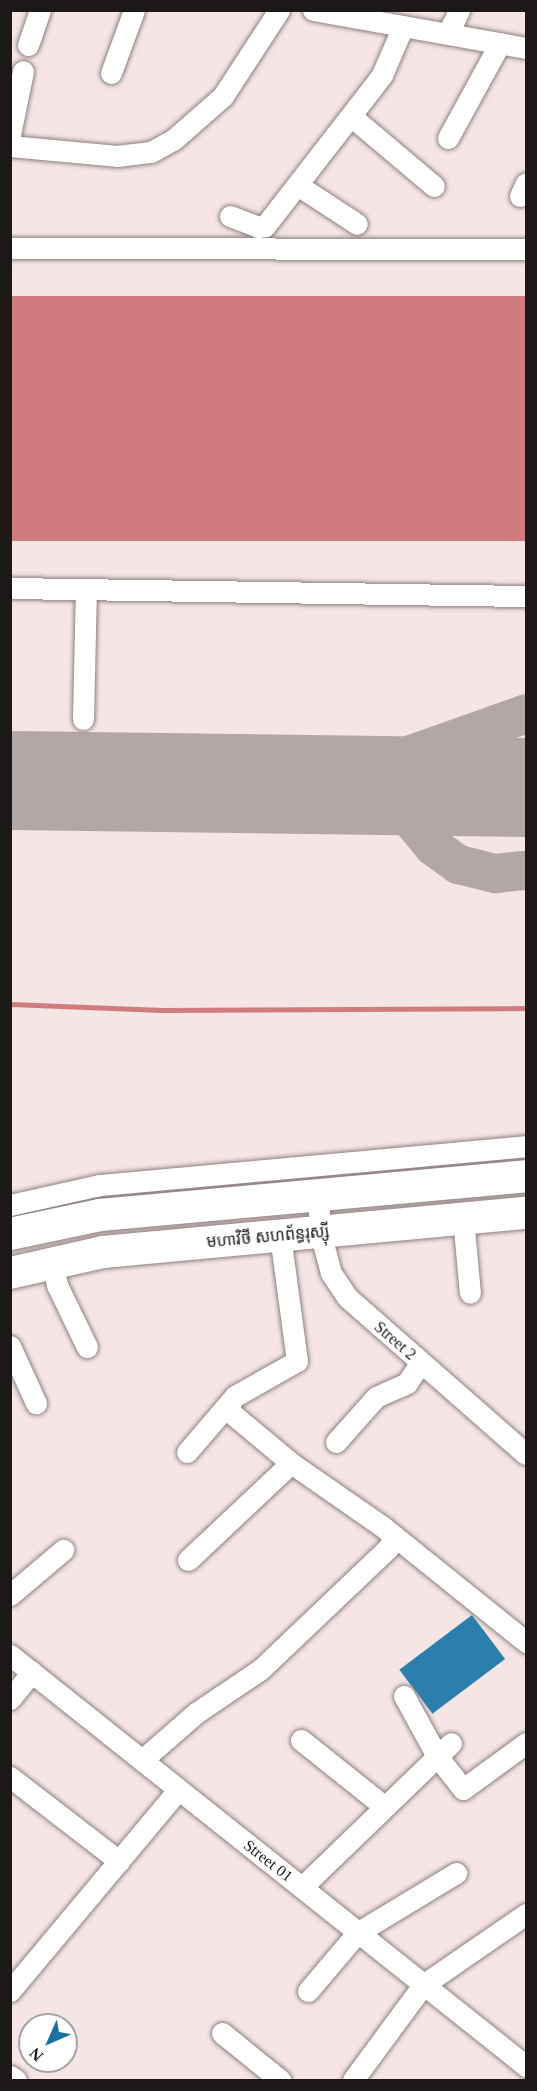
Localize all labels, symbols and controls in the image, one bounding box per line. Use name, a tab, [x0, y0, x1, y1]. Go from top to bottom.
street label: មហាវិថី សហព័ន្ធរុស្ស៊ី	[206, 1222, 330, 1252]
street label: Street 2	[370, 1318, 420, 1364]
street label: Street 01	[240, 1836, 296, 1886]
north arrow	[18, 2013, 78, 2073]
text: N	[26, 2045, 46, 2065]

